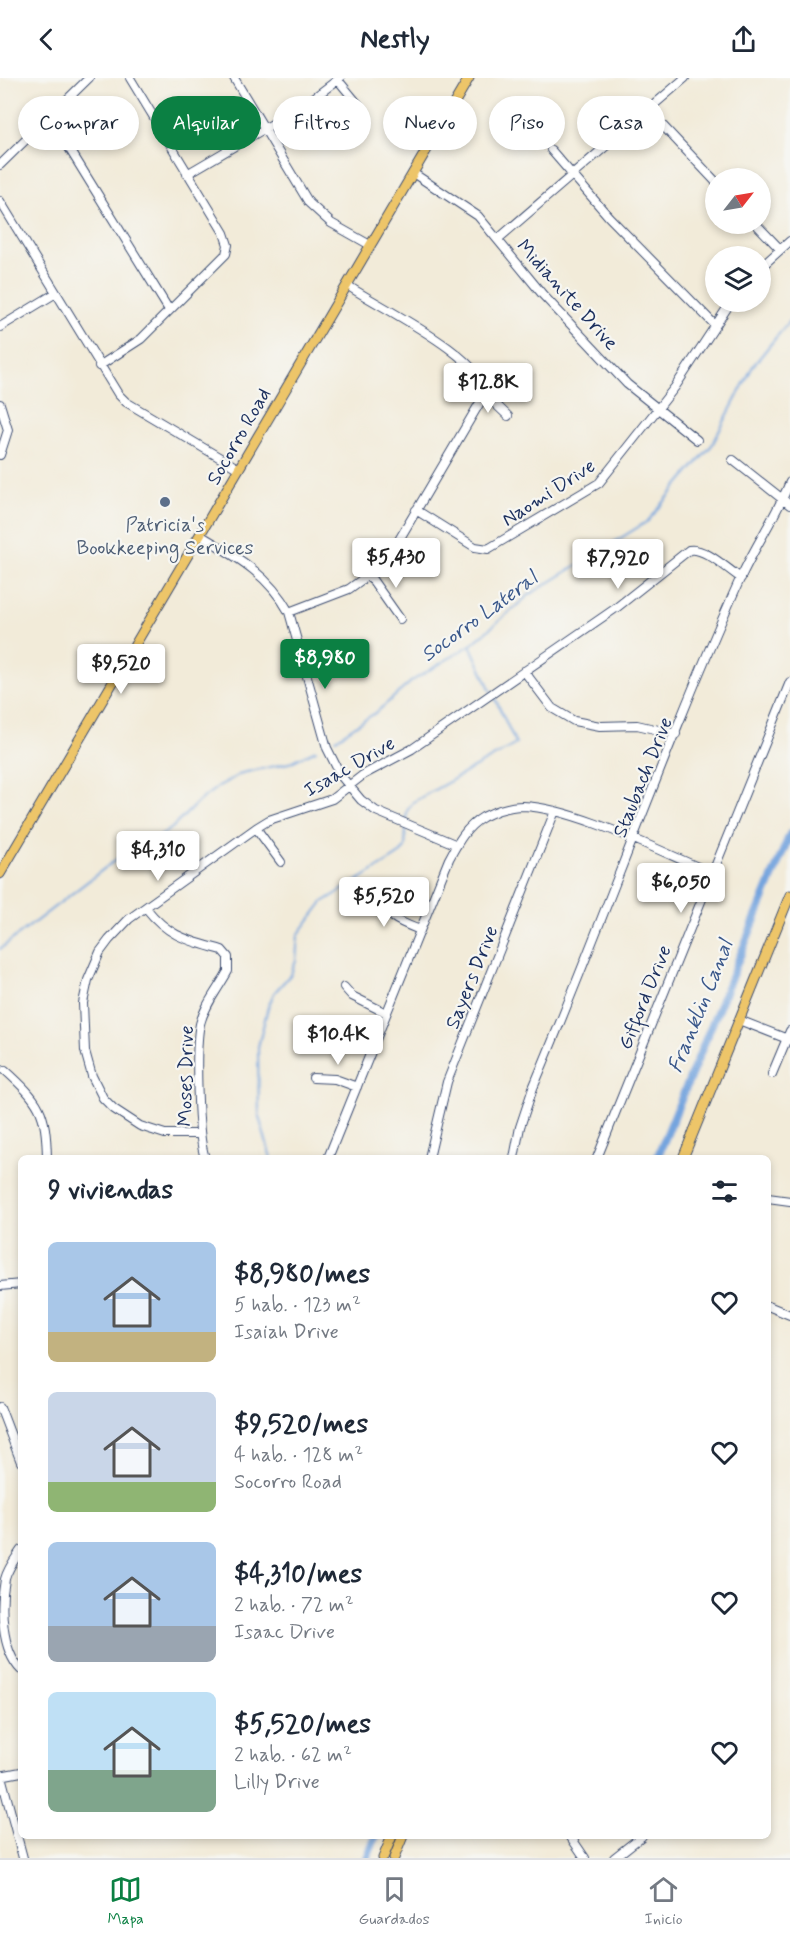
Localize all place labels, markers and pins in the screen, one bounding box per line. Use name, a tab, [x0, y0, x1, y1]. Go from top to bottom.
pin: $12.8K	[439, 363, 537, 414]
marker: Patricia's Bookkeeping Services	[158, 495, 172, 509]
place label: Patricia's Bookkeeping Services	[77, 512, 254, 563]
pin: $5,430	[347, 538, 445, 589]
pin: $7,920	[569, 539, 667, 590]
pin: $8,980	[276, 639, 374, 690]
pin: $9,520	[72, 644, 170, 695]
pin: $4,310	[109, 831, 207, 882]
pin: $6,050	[632, 863, 730, 914]
pin: $5,520	[335, 877, 433, 928]
pin: $10.4K	[289, 1015, 387, 1066]

